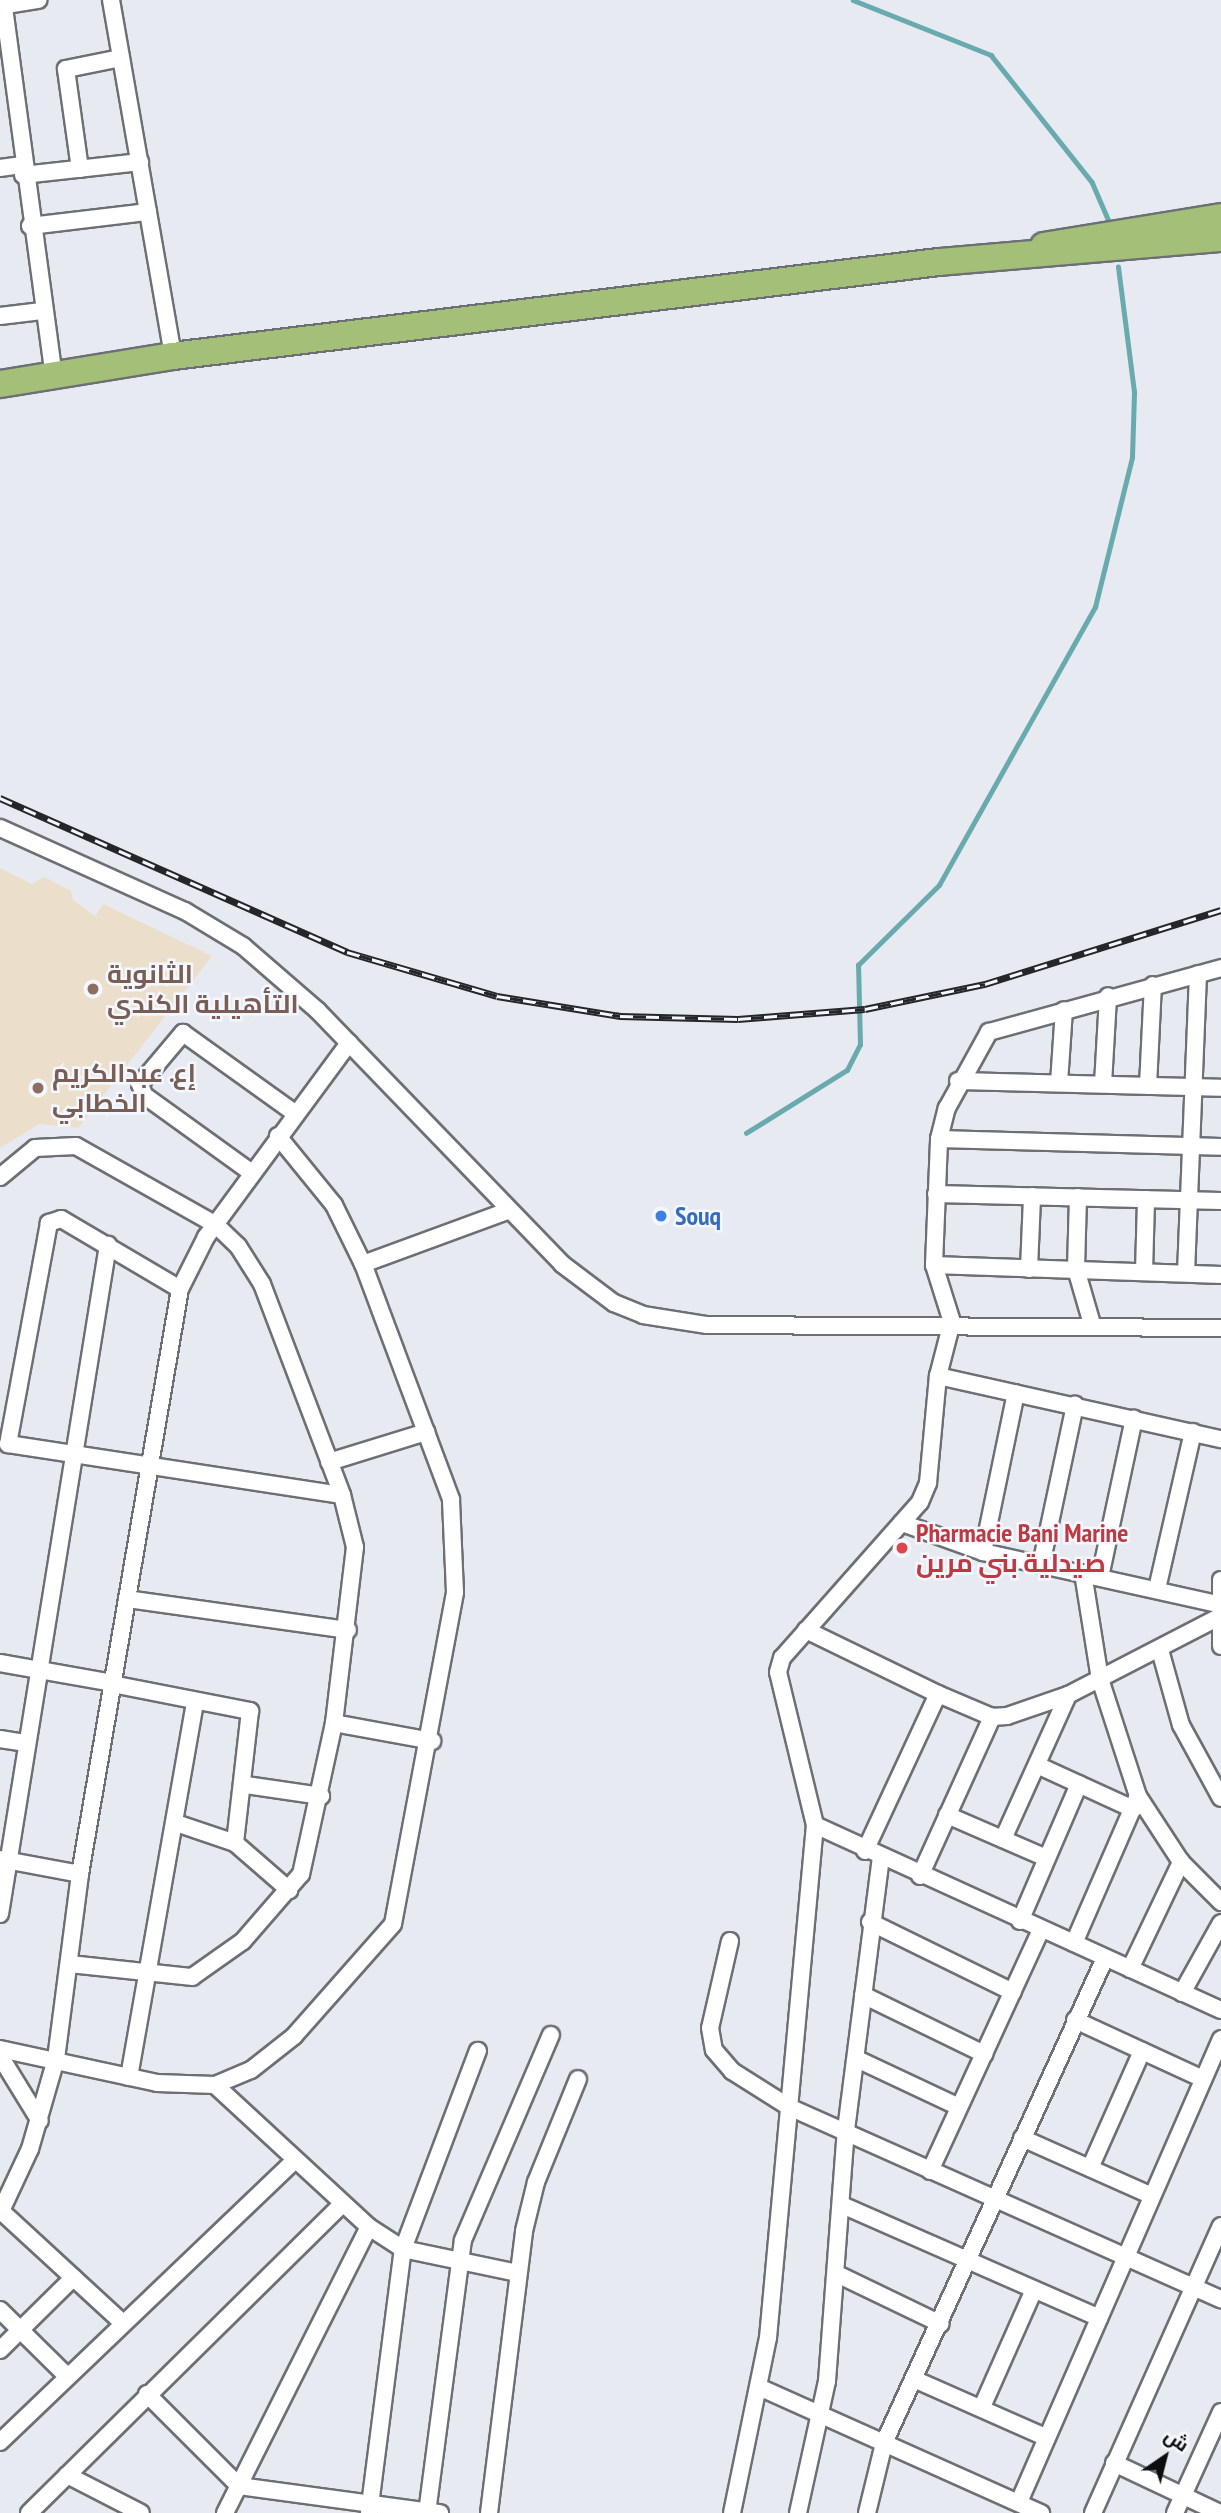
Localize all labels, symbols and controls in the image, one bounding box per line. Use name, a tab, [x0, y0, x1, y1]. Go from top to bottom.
place label: الثانوية التأهيلية الكندي	[107, 958, 299, 1020]
marker: الثانوية التأهيلية الكندي	[85, 981, 101, 997]
place label: إع. عبدالكريم الخطابي	[52, 1057, 197, 1118]
marker: إع. عبدالكريم الخطابي	[30, 1080, 46, 1096]
place label: Souq	[675, 1200, 721, 1232]
marker: Souq	[653, 1208, 669, 1224]
place label: Pharmacie Bani Marine صيدلية بني مرين	[916, 1517, 1128, 1578]
marker: Pharmacie Bani Marine صيدلية بني مرين	[894, 1540, 910, 1556]
north arrow	[1130, 2422, 1200, 2492]
text: ش	[1160, 2423, 1194, 2457]

